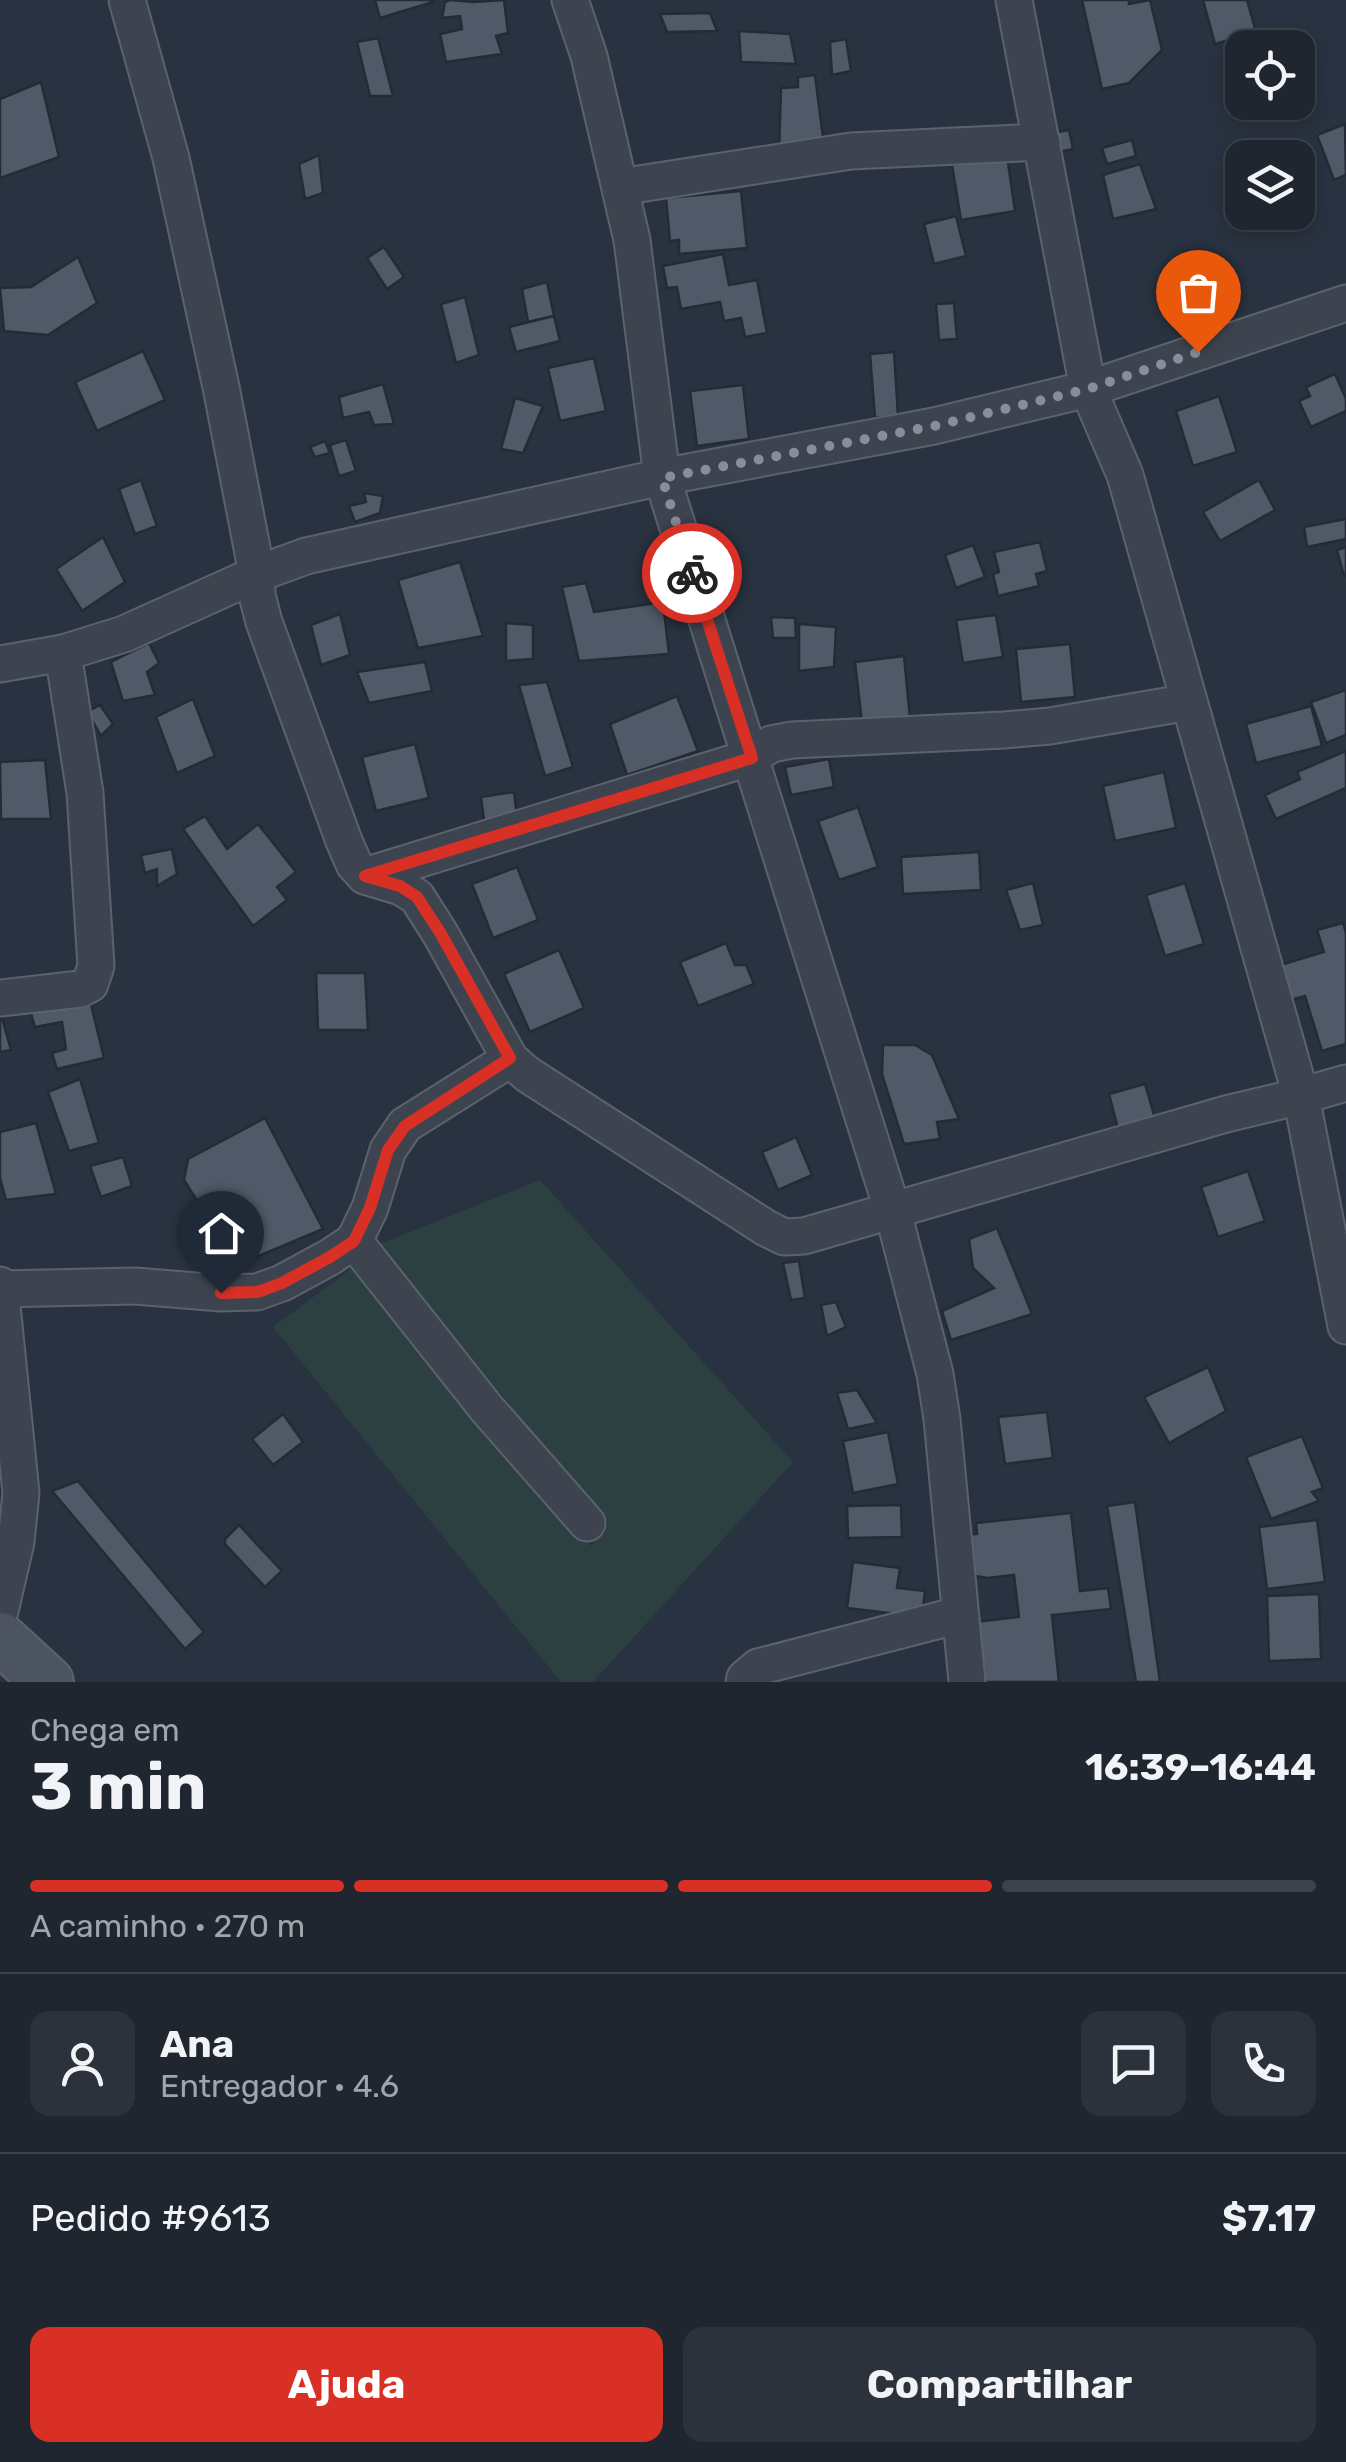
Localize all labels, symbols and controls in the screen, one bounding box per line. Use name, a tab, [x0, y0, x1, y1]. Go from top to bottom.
map controls	[1225, 30, 1315, 230]
button: locate	[1225, 30, 1315, 120]
button: layers	[1225, 140, 1315, 230]
pin	[1156, 250, 1241, 353]
icon: bag	[1171, 265, 1226, 320]
courier	[642, 523, 742, 623]
icon: bike	[665, 546, 720, 601]
pin	[179, 1191, 264, 1294]
icon: home	[194, 1206, 249, 1261]
text: Chega em	[30, 1711, 180, 1749]
text: 16:39–16:44	[1085, 1744, 1316, 1790]
text: 3 min	[30, 1748, 207, 1825]
text: A caminho · 270 m	[30, 1907, 305, 1945]
button: person	[30, 2011, 135, 2116]
button: chat	[1081, 2011, 1186, 2116]
button: phone	[1211, 2011, 1316, 2116]
text: Ana	[160, 2021, 234, 2067]
text: Entregador · 4.6	[160, 2067, 399, 2105]
text: Pedido #9613	[30, 2195, 271, 2241]
text: $7.17	[1222, 2195, 1316, 2241]
button: Ajuda	[30, 2327, 663, 2442]
button: Compartilhar	[683, 2327, 1316, 2442]

